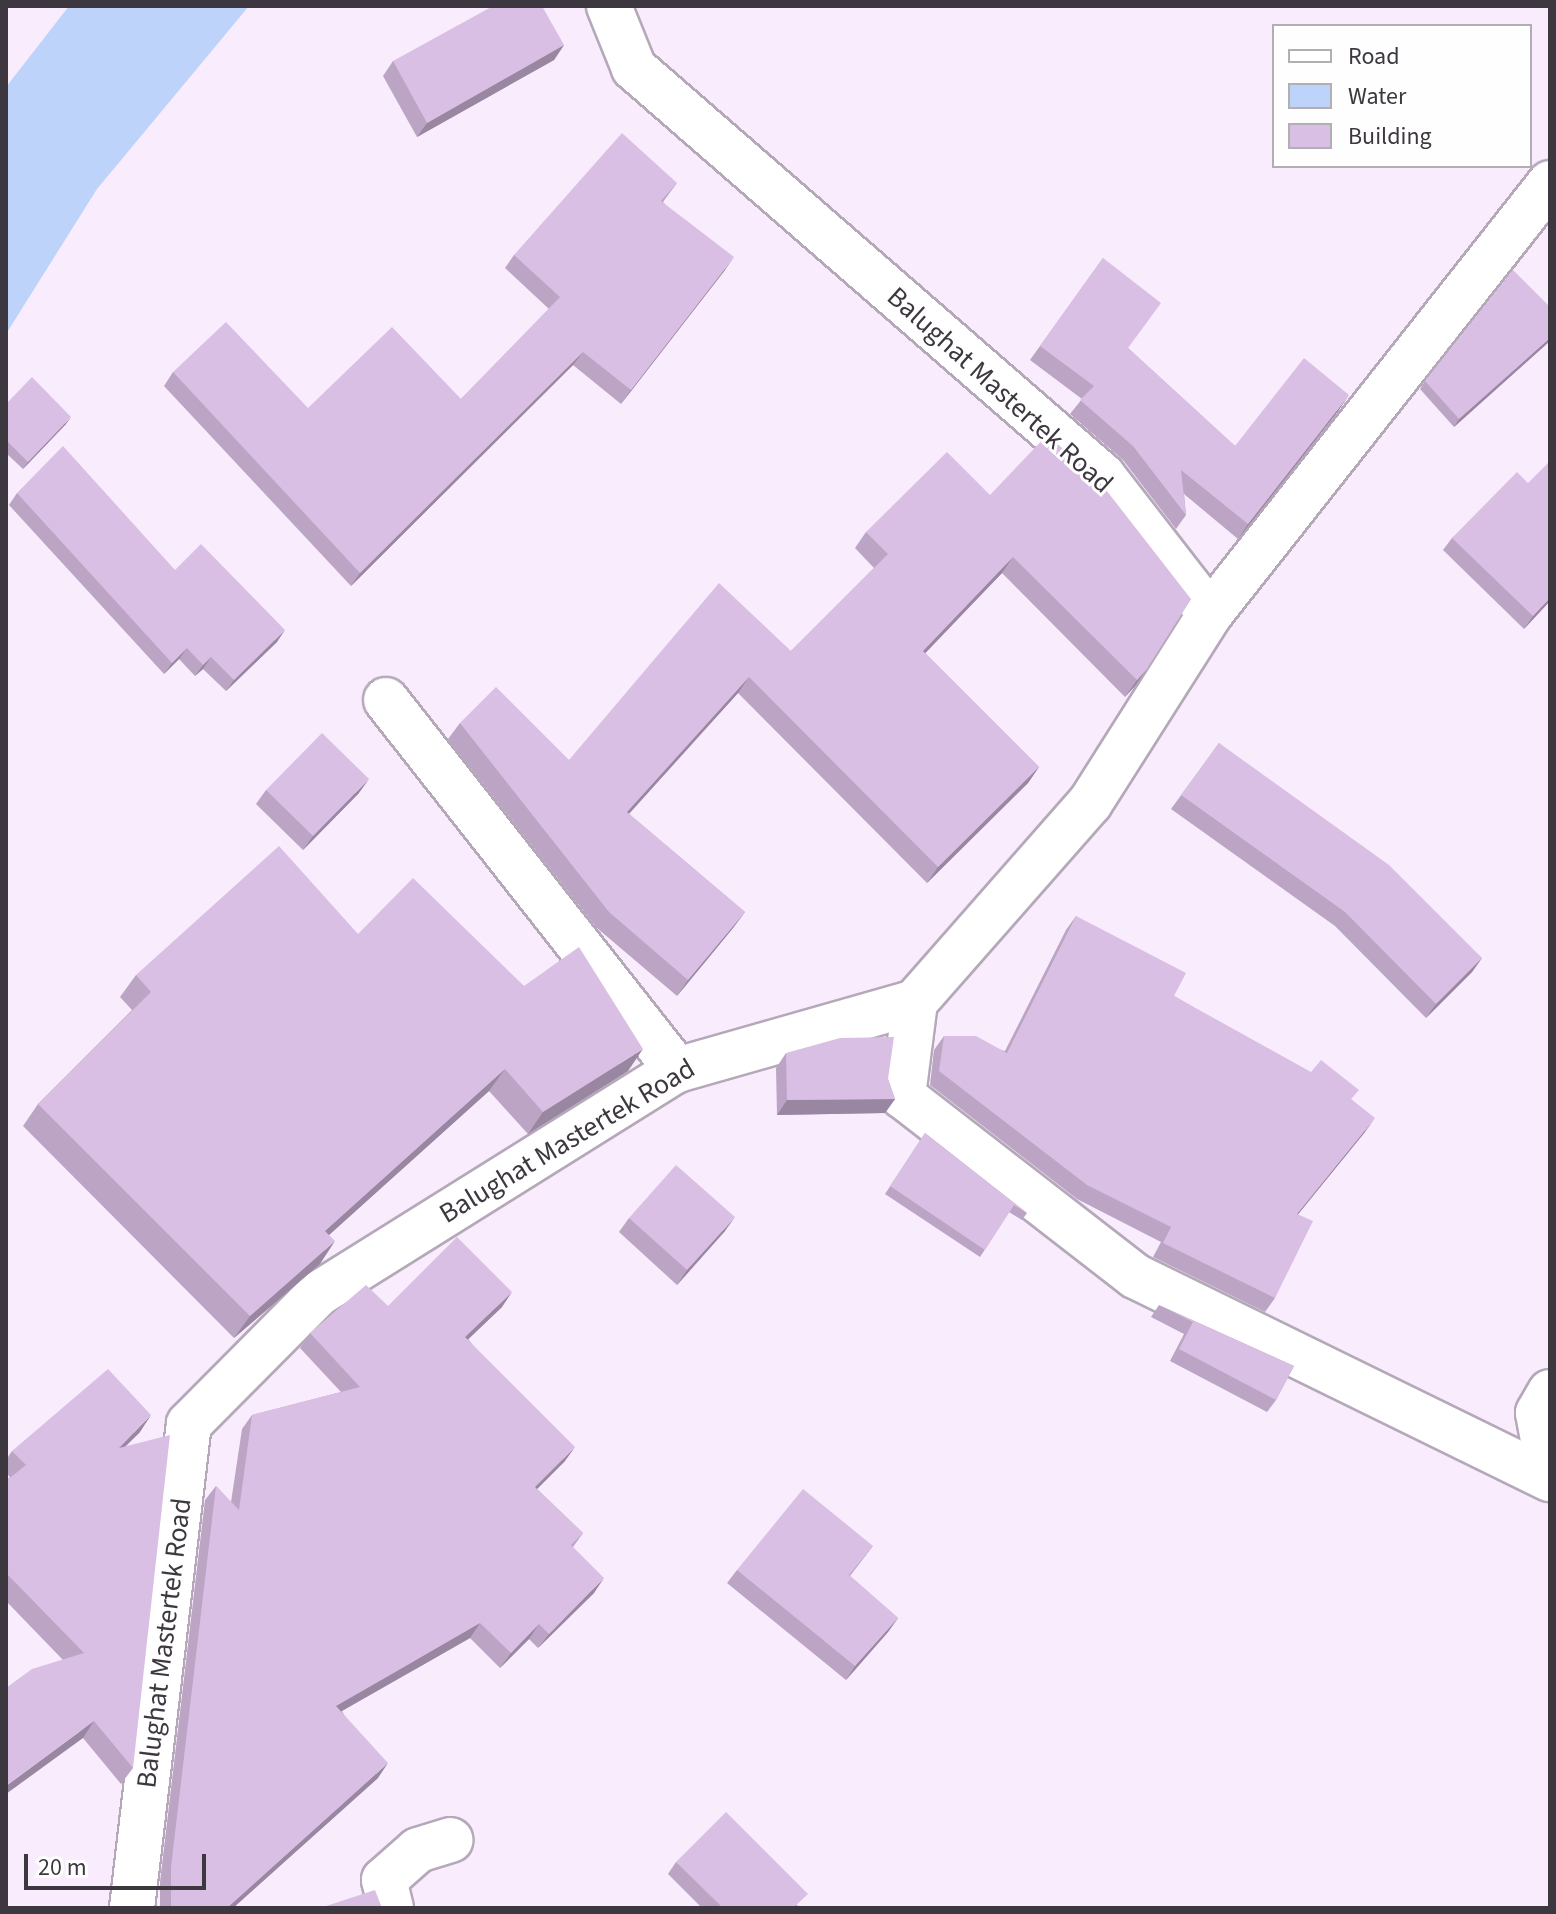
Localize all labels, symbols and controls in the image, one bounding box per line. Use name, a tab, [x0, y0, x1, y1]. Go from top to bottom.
legend	[1272, 24, 1532, 168]
text: Road	[1348, 39, 1400, 74]
text: Water	[1348, 79, 1406, 114]
text: Building	[1348, 119, 1432, 154]
street label: Balughat Mastertek Road	[880, 280, 1120, 500]
street label: Balughat Mastertek Road	[433, 1051, 701, 1231]
street label: Balughat Mastertek Road	[130, 1496, 198, 1790]
scale bar	[28, 1838, 210, 1888]
text: 20 m	[38, 1850, 87, 1885]

